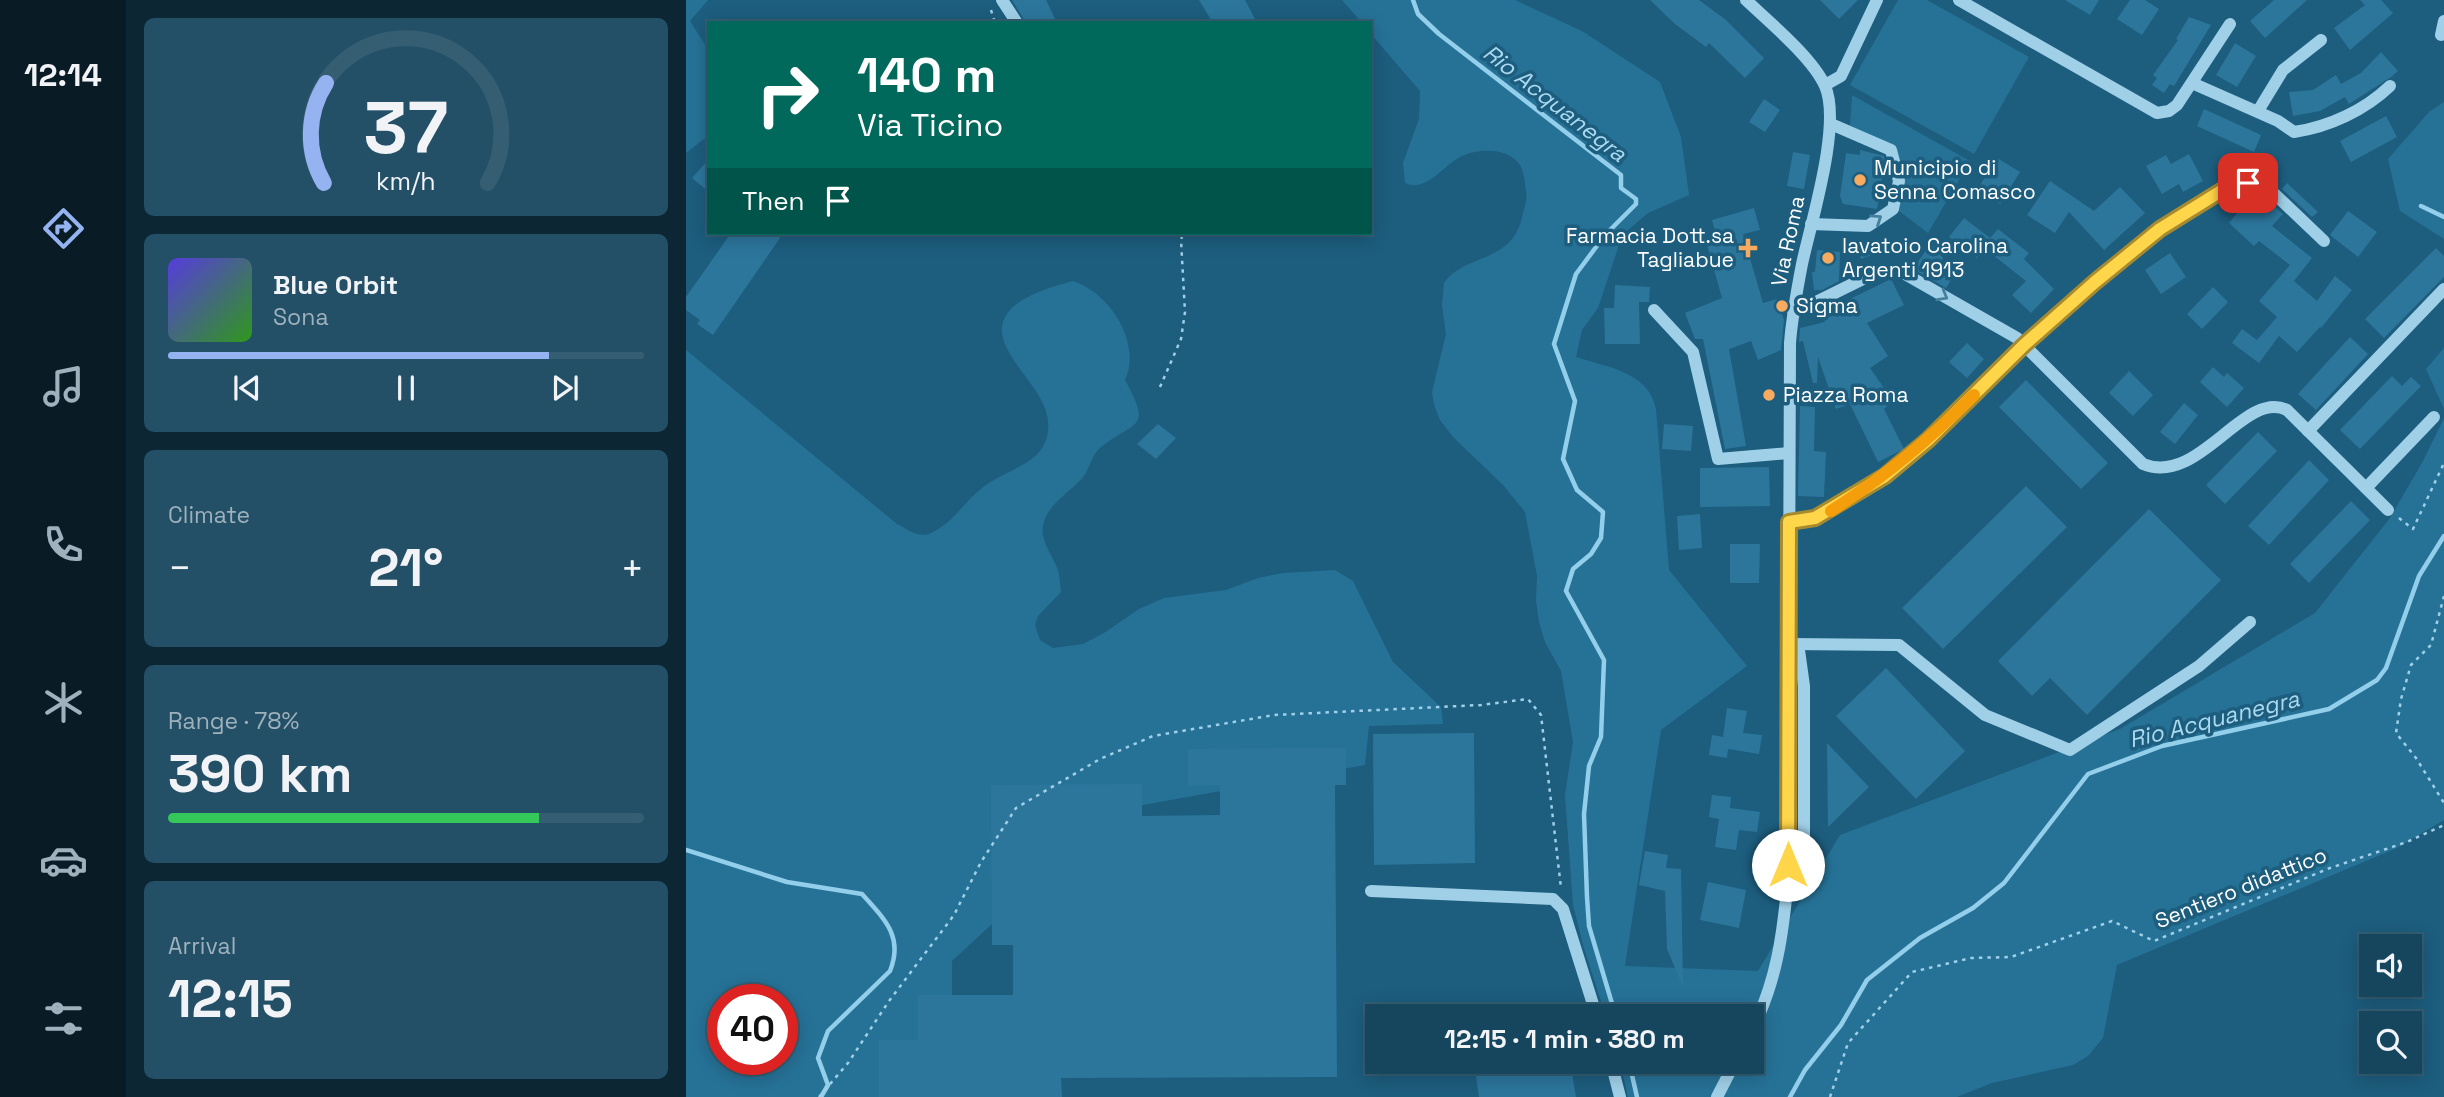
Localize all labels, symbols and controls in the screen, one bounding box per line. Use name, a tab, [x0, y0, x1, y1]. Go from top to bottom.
water label: Rio Acquanegra	[1477, 38, 1634, 169]
text: 140 m	[857, 44, 996, 106]
icon: right	[742, 49, 833, 140]
text: 12:14	[24, 55, 102, 95]
text: 37	[364, 81, 448, 174]
text: Via Ticino	[857, 105, 1003, 145]
pin	[2218, 153, 2278, 213]
place label: Municipio di Senna Comasco	[1874, 154, 2036, 205]
icon: arrive	[2229, 164, 2267, 202]
text: km/h	[376, 165, 436, 197]
marker: Municipio di Senna Comasco	[1852, 172, 1868, 188]
icon: arrive	[819, 182, 857, 220]
text: Then	[742, 184, 805, 218]
street label: Via Roma	[1765, 193, 1810, 289]
icon: directions	[39, 204, 88, 253]
one-way arrow	[1870, 215, 1883, 228]
place label: Farmacia Dott.sa Tagliabue	[1566, 222, 1734, 273]
place label: lavatoio Carolina Argenti 1913	[1842, 232, 2008, 283]
marker: Farmacia Dott.sa Tagliabue	[1740, 240, 1756, 256]
marker: lavatoio Carolina Argenti 1913	[1820, 250, 1836, 266]
text: Blue Orbit	[273, 268, 398, 302]
one-way arrow	[1935, 287, 1948, 300]
place label: Sigma	[1796, 292, 1858, 319]
marker: Sigma	[1774, 298, 1790, 314]
text: Sona	[273, 302, 329, 332]
icon: music	[39, 362, 88, 411]
icon: previous	[228, 369, 266, 407]
icon: pause	[387, 369, 425, 407]
icon: next	[546, 369, 584, 407]
place label: Piazza Roma	[1783, 381, 1909, 408]
marker: Piazza Roma	[1761, 387, 1777, 403]
text: Climate	[168, 500, 250, 530]
icon: phone	[39, 520, 88, 569]
text: 21°	[369, 535, 443, 601]
text: −	[168, 544, 192, 592]
text: +	[620, 544, 644, 592]
icon: climate	[39, 678, 88, 727]
water label: Rio Acquanegra	[2126, 683, 2303, 755]
text: Range · 78%	[168, 706, 299, 736]
text: 390 km	[168, 741, 352, 807]
position arrow	[1751, 828, 1825, 902]
icon: car	[39, 836, 88, 885]
street label: Sentiero didattico	[2151, 841, 2330, 934]
text: Arrival	[168, 931, 236, 961]
map controls	[2359, 934, 2422, 1074]
button: sound	[2359, 934, 2422, 997]
text: 12:15	[168, 966, 293, 1032]
speed limit sign: 40	[707, 984, 798, 1075]
icon: filters	[39, 994, 88, 1043]
button: search	[2359, 1011, 2422, 1074]
text: 12:15 · 1 min · 380 m	[1444, 1022, 1685, 1056]

